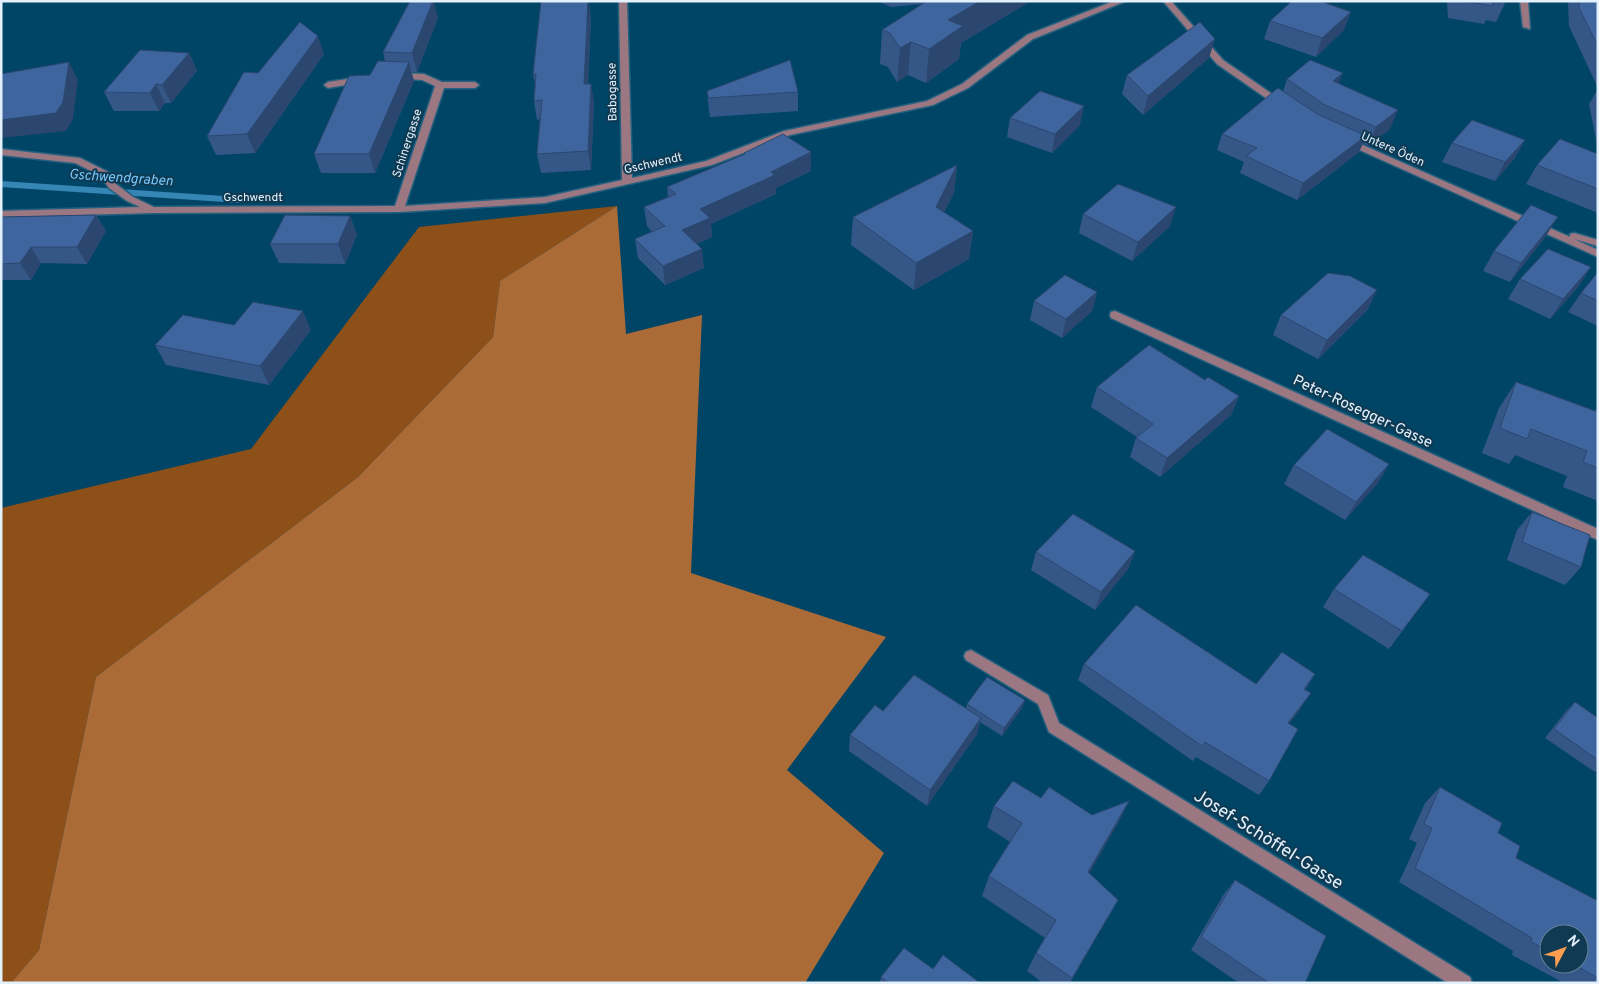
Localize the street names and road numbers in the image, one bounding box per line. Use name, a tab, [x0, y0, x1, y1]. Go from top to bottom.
street label: Babogasse	[604, 62, 622, 122]
street label: Schinergasse	[389, 107, 427, 180]
street label: Untere Öden	[1358, 129, 1427, 171]
street label: Gschwendt	[622, 149, 684, 178]
street label: Gschwendt	[223, 190, 283, 206]
street label: Peter-Rosegger-Gasse	[1289, 372, 1435, 453]
street label: Josef-Schöffel-Gasse	[1189, 785, 1347, 896]

